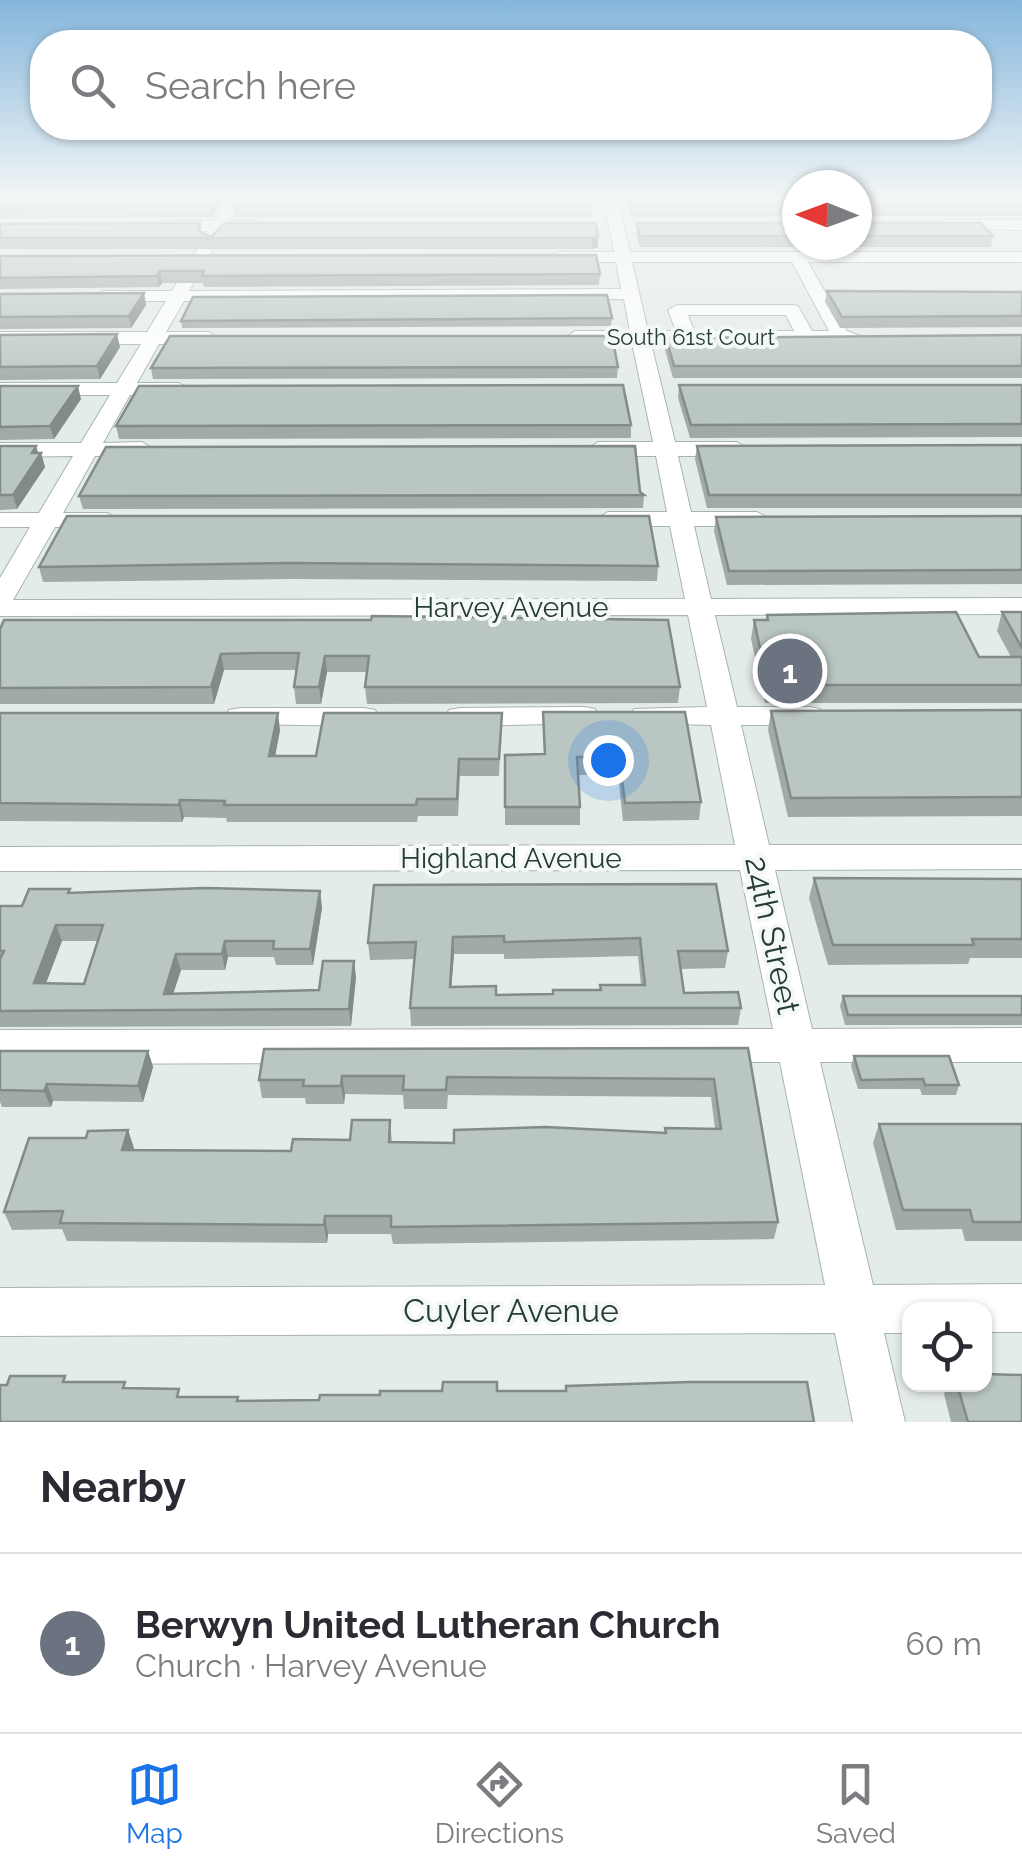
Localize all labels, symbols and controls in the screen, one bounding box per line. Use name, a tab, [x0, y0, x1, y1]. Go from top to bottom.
search box	[30, 30, 992, 140]
icon: search	[65, 58, 120, 113]
text: Search here	[145, 63, 356, 108]
north arrow	[782, 170, 872, 260]
street label: South 61st Court	[607, 324, 776, 350]
street label: Harvey Avenue	[413, 591, 609, 624]
pin: 1	[758, 634, 822, 708]
your location	[583, 735, 634, 786]
street label: Highland Avenue	[400, 842, 622, 875]
street label: 24th Street	[738, 853, 808, 1018]
street label: Cuyler Avenue	[403, 1292, 619, 1329]
map controls	[902, 1302, 992, 1392]
button: locate	[902, 1302, 992, 1392]
text: Nearby	[40, 1463, 186, 1512]
text: Berwyn United Lutheran Church	[135, 1602, 720, 1647]
text: 1	[65, 1625, 80, 1662]
text: 60 m	[906, 1625, 982, 1662]
text: Church · Harvey Avenue	[135, 1647, 487, 1684]
tab: Map	[126, 1757, 183, 1850]
tab: Directions	[435, 1757, 564, 1850]
tab: Saved	[816, 1757, 896, 1850]

